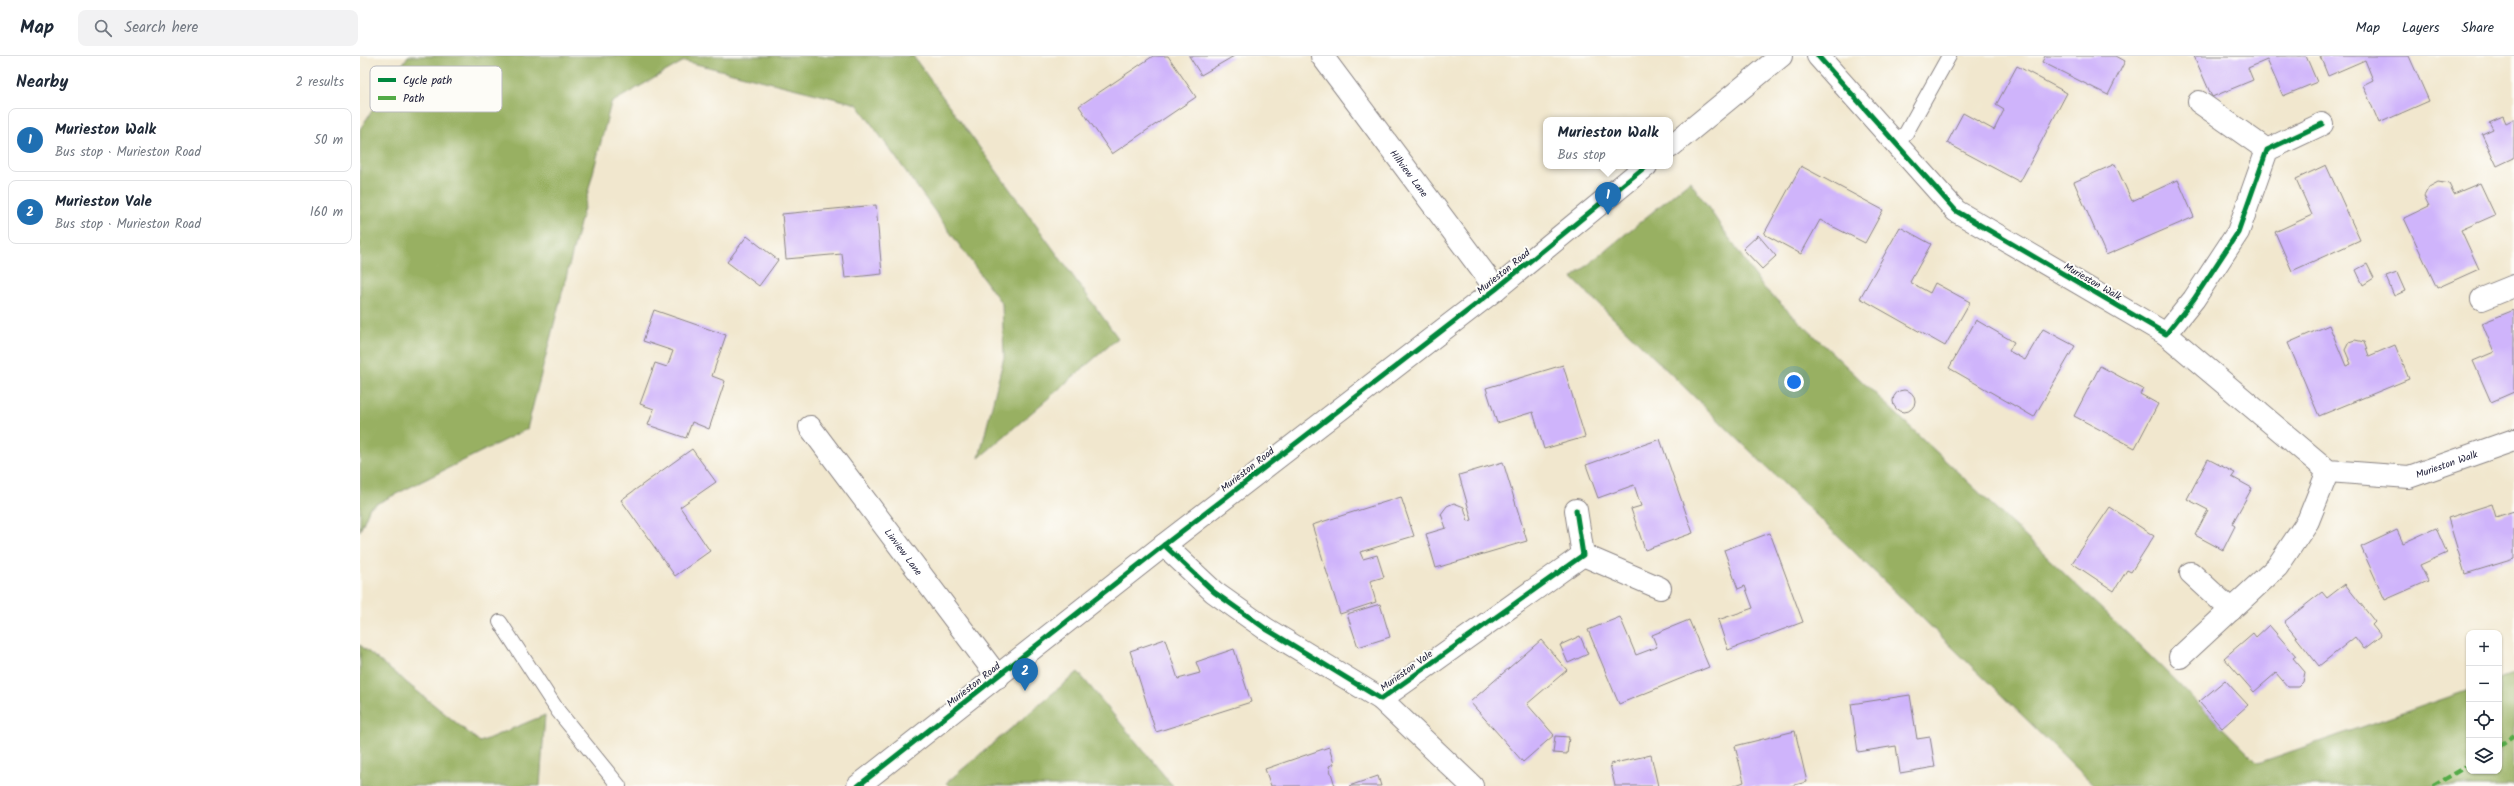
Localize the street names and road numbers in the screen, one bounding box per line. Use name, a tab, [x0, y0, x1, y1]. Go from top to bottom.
street label: Hillview Lane	[1385, 146, 1432, 201]
street label: Murieston Road	[1473, 244, 1535, 298]
street label: Murieston Walk	[2061, 259, 2125, 305]
street label: Murieston Road	[1217, 443, 1279, 496]
street label: Murieston Walk	[2414, 446, 2480, 483]
street label: Linview Lane	[880, 525, 926, 580]
street label: Murieston Vale	[1377, 646, 1437, 695]
street label: Murieston Road	[943, 658, 1005, 711]

